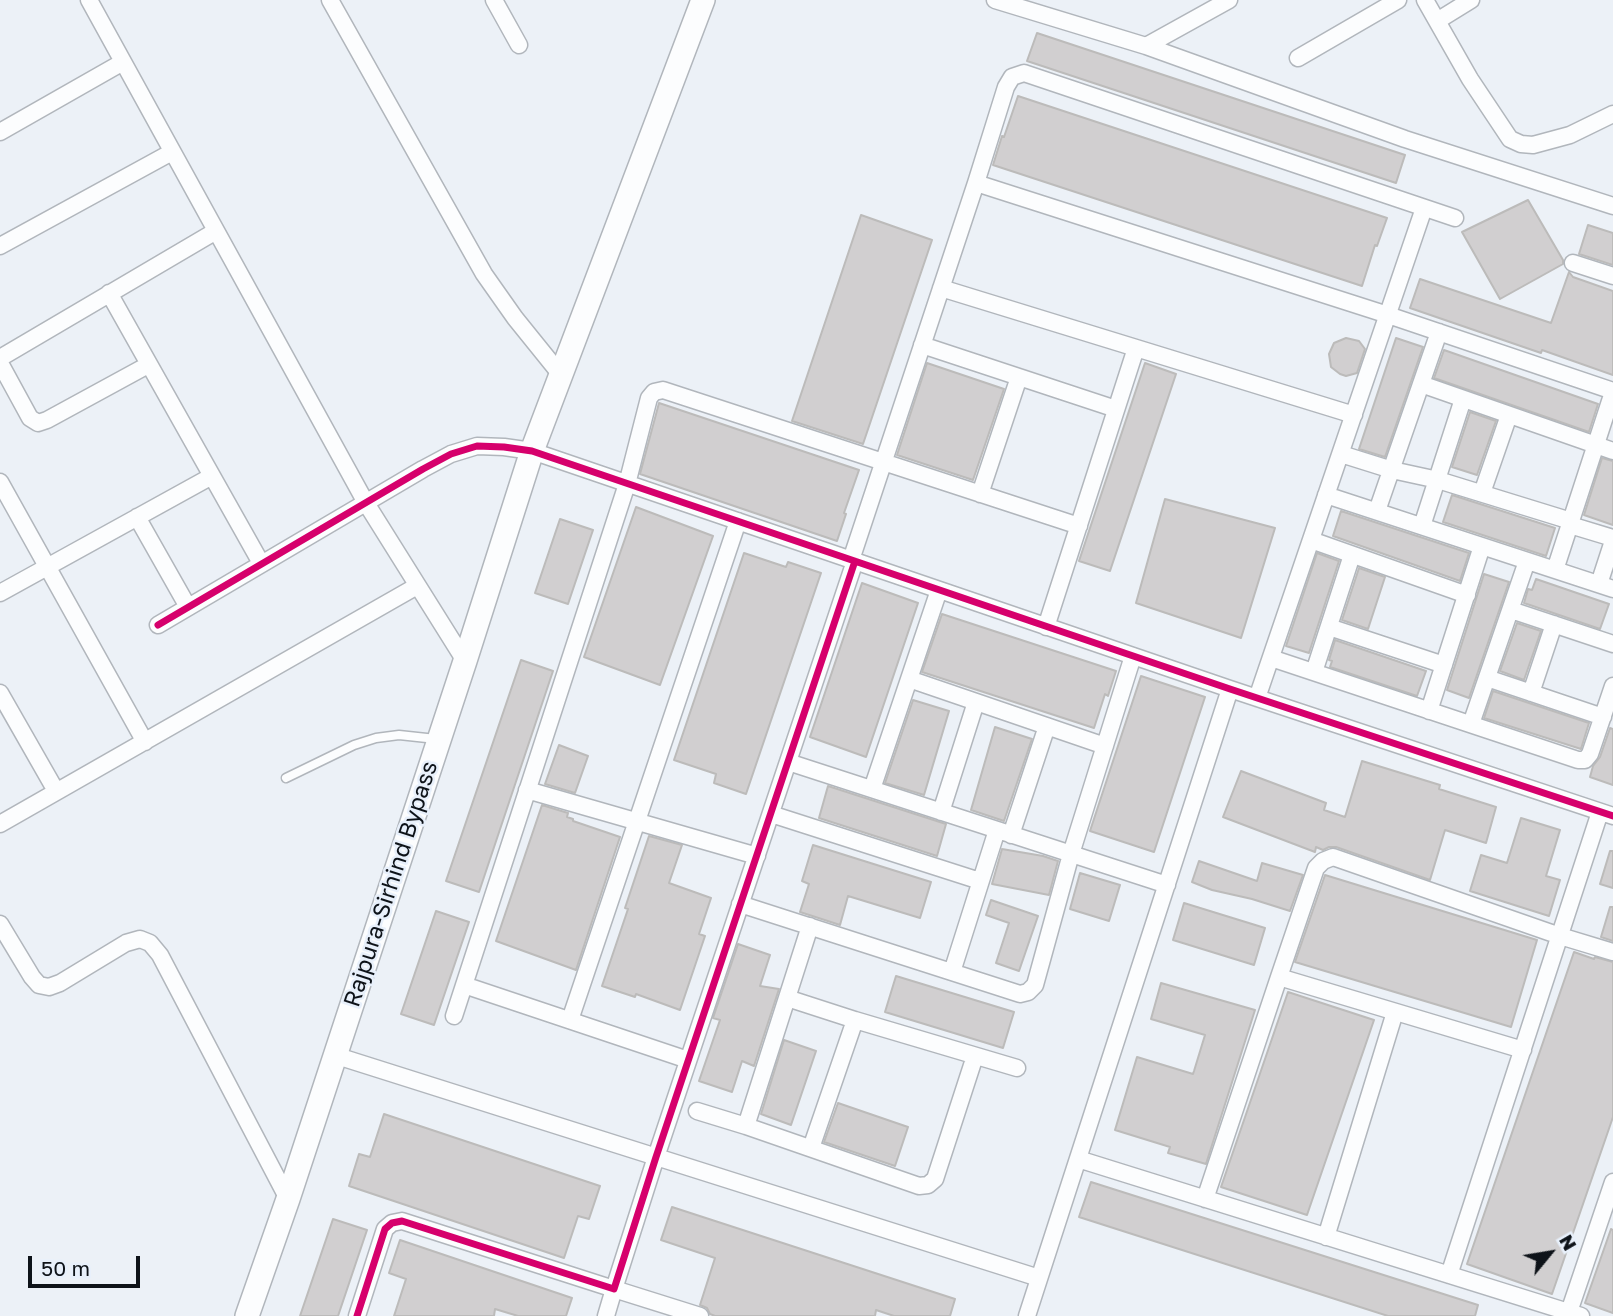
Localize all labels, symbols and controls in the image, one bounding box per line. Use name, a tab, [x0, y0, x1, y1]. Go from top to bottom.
street label: Rajpura-Sirhind Bypass	[338, 758, 444, 1010]
north arrow	[1515, 1218, 1585, 1288]
text: N	[1555, 1230, 1582, 1254]
scale bar	[32, 1242, 144, 1286]
text: 50 m	[41, 1255, 90, 1281]

